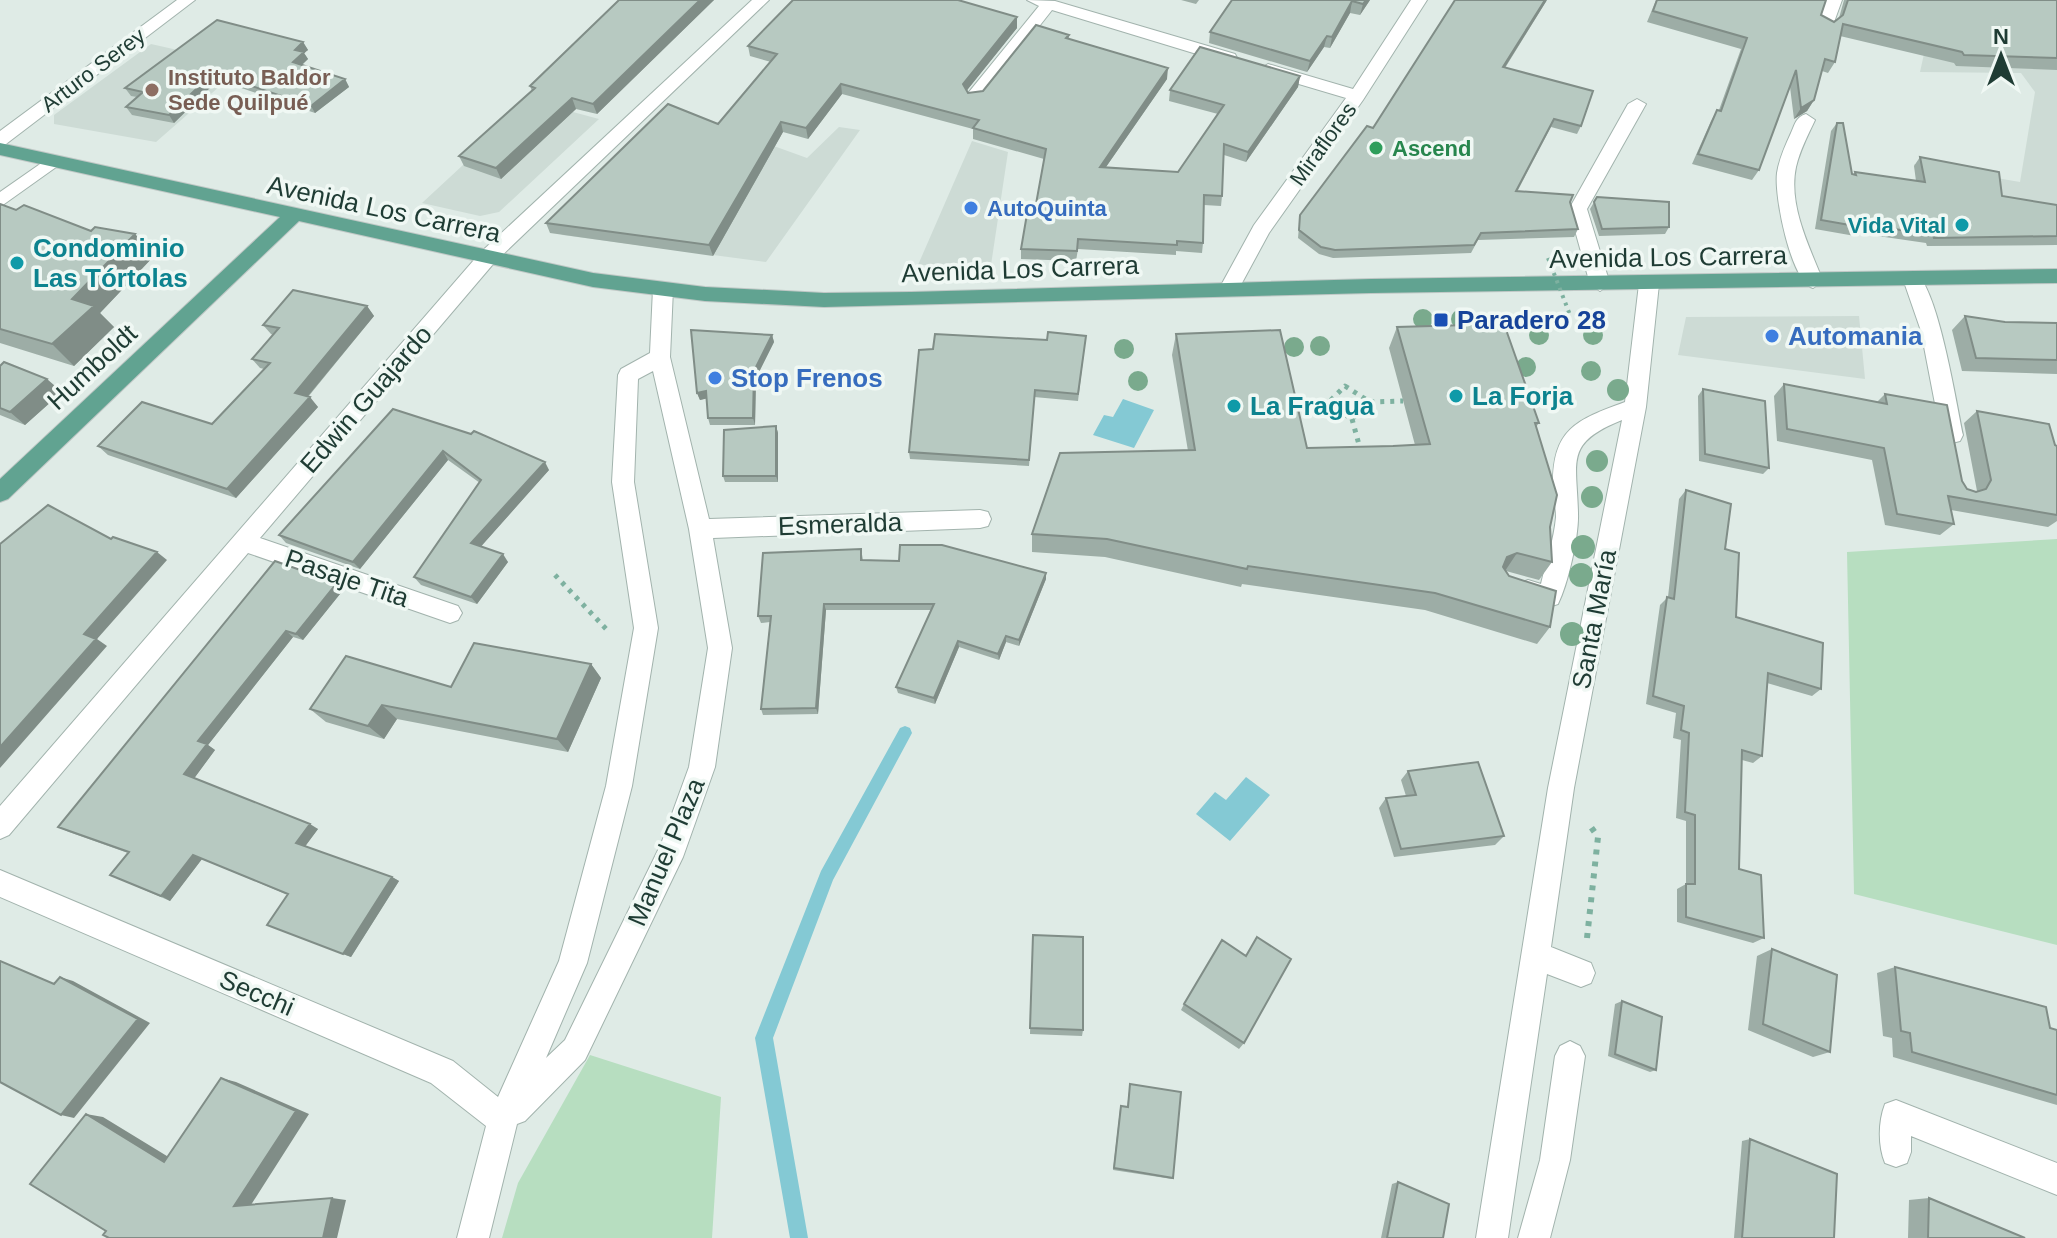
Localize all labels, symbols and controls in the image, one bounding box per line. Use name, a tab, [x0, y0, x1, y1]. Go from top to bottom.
north arrow	[1961, 16, 2041, 96]
street label: Arturo Serey	[36, 23, 150, 117]
text: N	[1993, 24, 2009, 49]
place label: Instituto Baldor Sede Quilpué	[168, 65, 331, 115]
marker: Instituto Baldor Sede Quilpué	[143, 81, 161, 99]
street label: Miraflores	[1285, 98, 1361, 190]
place label: Ascend	[1392, 136, 1471, 161]
marker: Ascend	[1367, 139, 1385, 157]
street label: Avenida Los Carrera	[264, 170, 504, 249]
place label: AutoQuinta	[987, 196, 1108, 221]
marker: AutoQuinta	[962, 199, 980, 217]
place label: Vida Vital	[1848, 213, 1946, 238]
marker: Vida Vital	[1953, 216, 1971, 234]
place label: Condominio Las Tórtolas	[33, 233, 188, 293]
street label: Avenida Los Carrera	[1549, 240, 1788, 274]
street label: Avenida Los Carrera	[901, 250, 1140, 288]
marker: Condominio Las Tórtolas	[8, 254, 26, 272]
place label: Paradero 28	[1457, 305, 1606, 335]
marker: Paradero 28	[1432, 311, 1450, 329]
street label: Humboldt	[41, 318, 143, 416]
street label: Edwin Guajardo	[294, 319, 438, 479]
place label: Automania	[1788, 321, 1923, 351]
marker: Automania	[1763, 327, 1781, 345]
place label: Stop Frenos	[731, 363, 883, 393]
marker: Stop Frenos	[706, 369, 724, 387]
place label: La Forja	[1472, 381, 1574, 411]
marker: La Forja	[1447, 387, 1465, 405]
place label: La Fragua	[1250, 391, 1375, 421]
marker: La Fragua	[1225, 397, 1243, 415]
street label: Esmeralda	[777, 507, 903, 541]
street label: Pasaje Tita	[281, 543, 413, 613]
street label: Santa María	[1566, 546, 1622, 691]
street label: Manuel Plaza	[621, 773, 711, 930]
street label: Secchi	[215, 964, 299, 1022]

